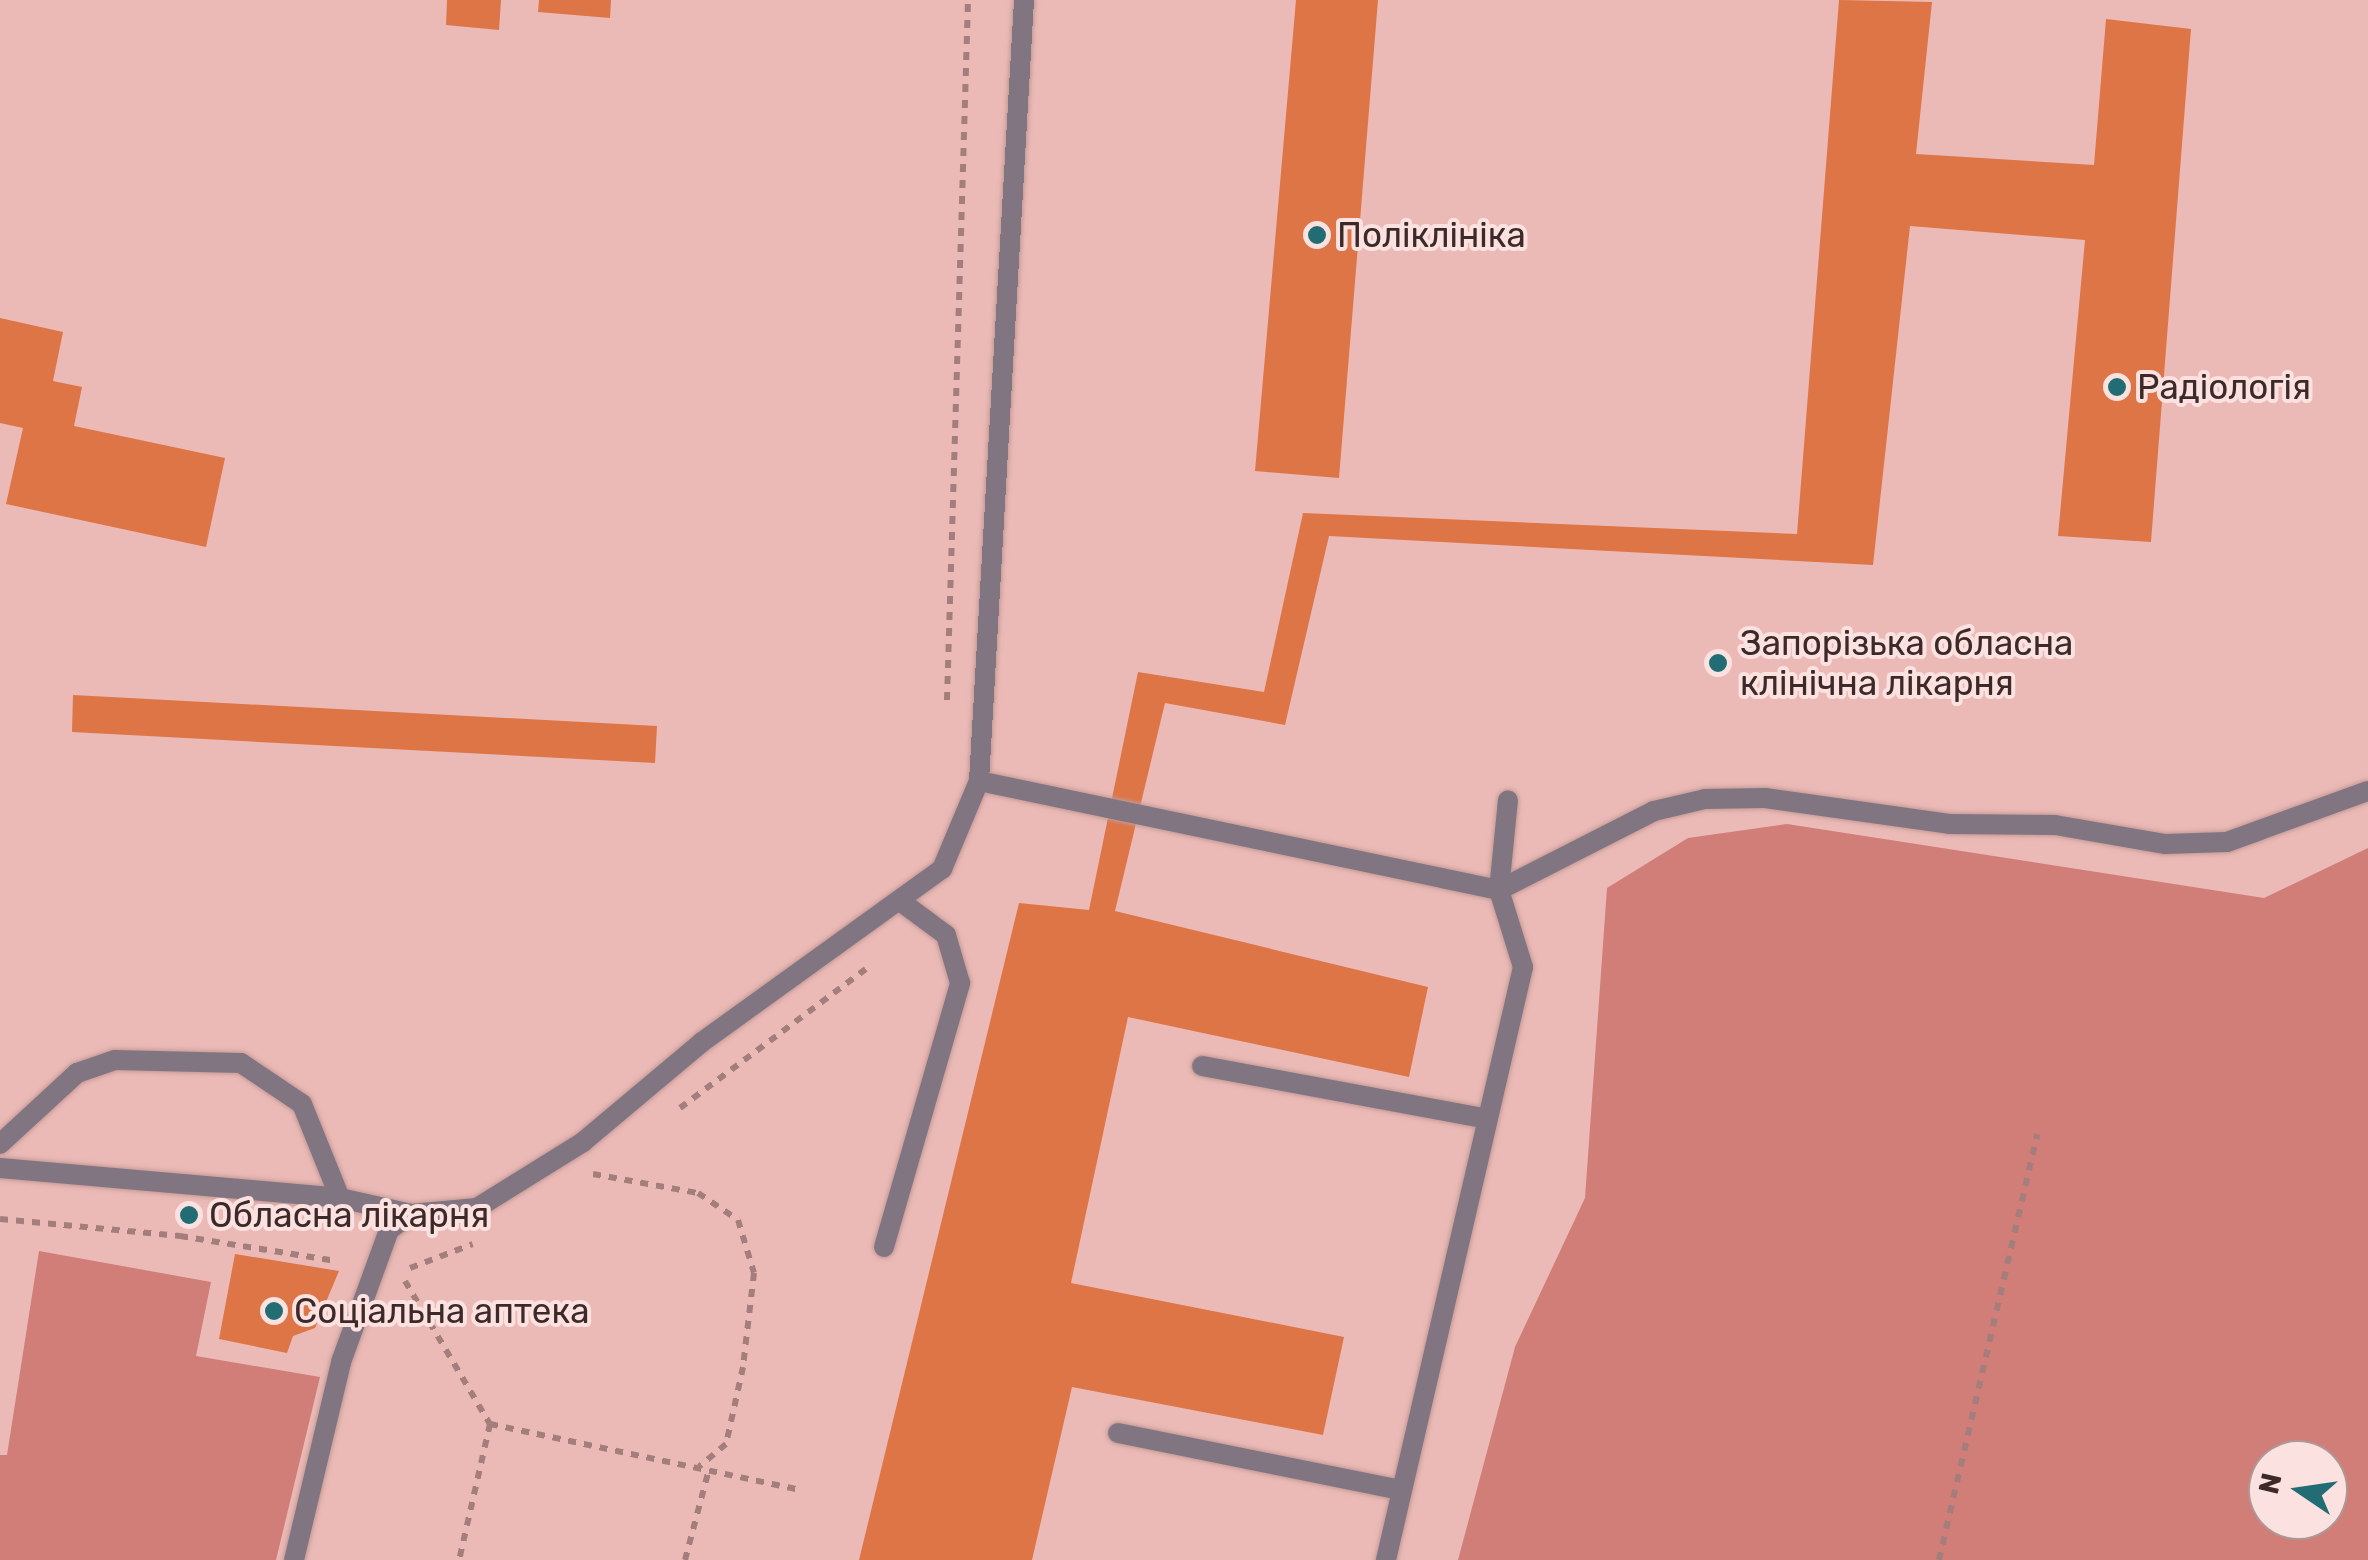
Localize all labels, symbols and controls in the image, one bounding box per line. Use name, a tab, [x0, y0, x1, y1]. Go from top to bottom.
place label: Поліклініка	[1337, 214, 1526, 256]
marker: Поліклініка	[1306, 224, 1328, 246]
place label: Радіологія	[2137, 366, 2311, 408]
marker: Радіологія	[2106, 376, 2128, 398]
place label: Запорізька обласна клінічна лікарня	[1740, 622, 2073, 704]
marker: Запорізька обласна клінічна лікарня	[1705, 650, 1731, 676]
place label: Обласна лікарня	[209, 1194, 489, 1236]
marker: Обласна лікарня	[178, 1204, 200, 1226]
place label: Соціальна аптека	[294, 1290, 590, 1332]
marker: Соціальна аптека	[263, 1300, 285, 1322]
north arrow	[2248, 1440, 2348, 1540]
text: N	[2252, 1470, 2289, 1497]

